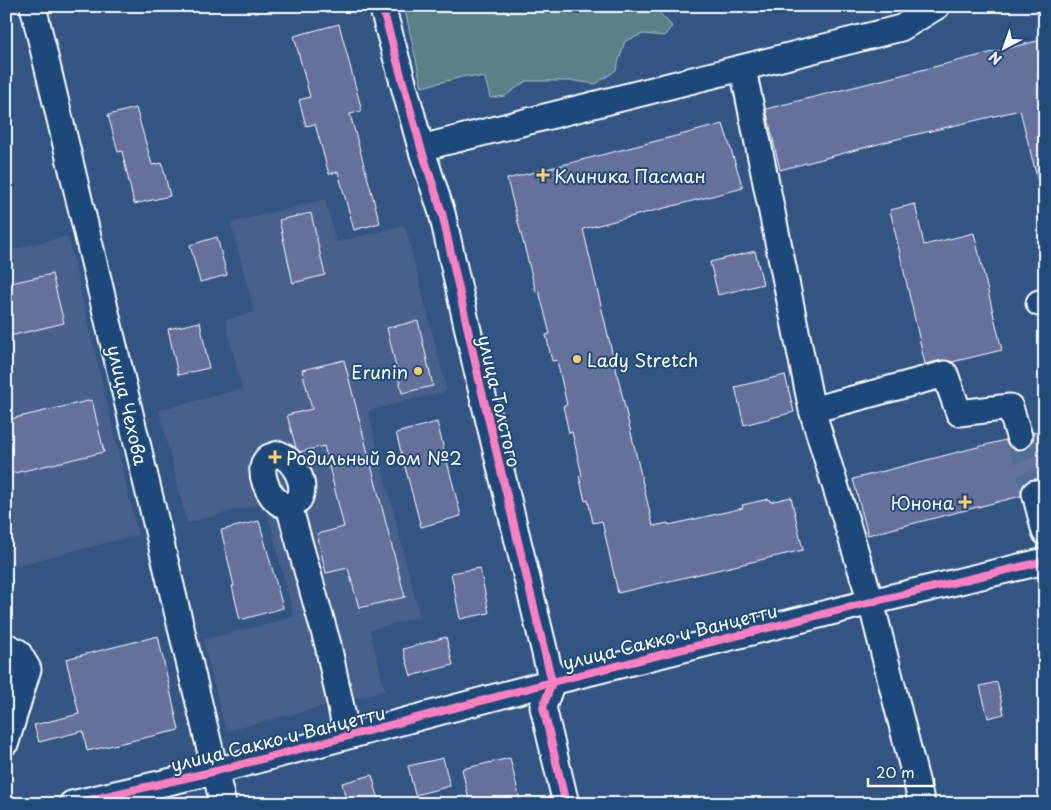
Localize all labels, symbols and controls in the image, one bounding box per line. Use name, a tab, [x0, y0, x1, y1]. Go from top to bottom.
north arrow	[978, 22, 1028, 72]
text: N	[984, 47, 1006, 70]
place label: Клиника Пасман	[554, 162, 706, 189]
marker: Клиника Пасман	[536, 168, 550, 182]
street label: улица Толстого	[472, 332, 528, 470]
street label: улица Чехова	[101, 342, 155, 469]
place label: Lady Stretch	[587, 346, 698, 373]
marker: Lady Stretch	[571, 353, 583, 365]
place label: Erunin	[351, 358, 408, 385]
marker: Erunin	[412, 365, 424, 377]
place label: Родильный дом №2	[286, 444, 462, 471]
marker: Родильный дом №2	[268, 450, 282, 464]
place label: Юнона	[891, 489, 955, 516]
marker: Юнона	[958, 495, 972, 509]
street label: улица Сакко и Ванцетти	[560, 596, 780, 676]
street label: улица Сакко и Ванцетти	[168, 698, 388, 778]
scale bar	[868, 755, 935, 787]
text: 20 m	[876, 760, 915, 783]

